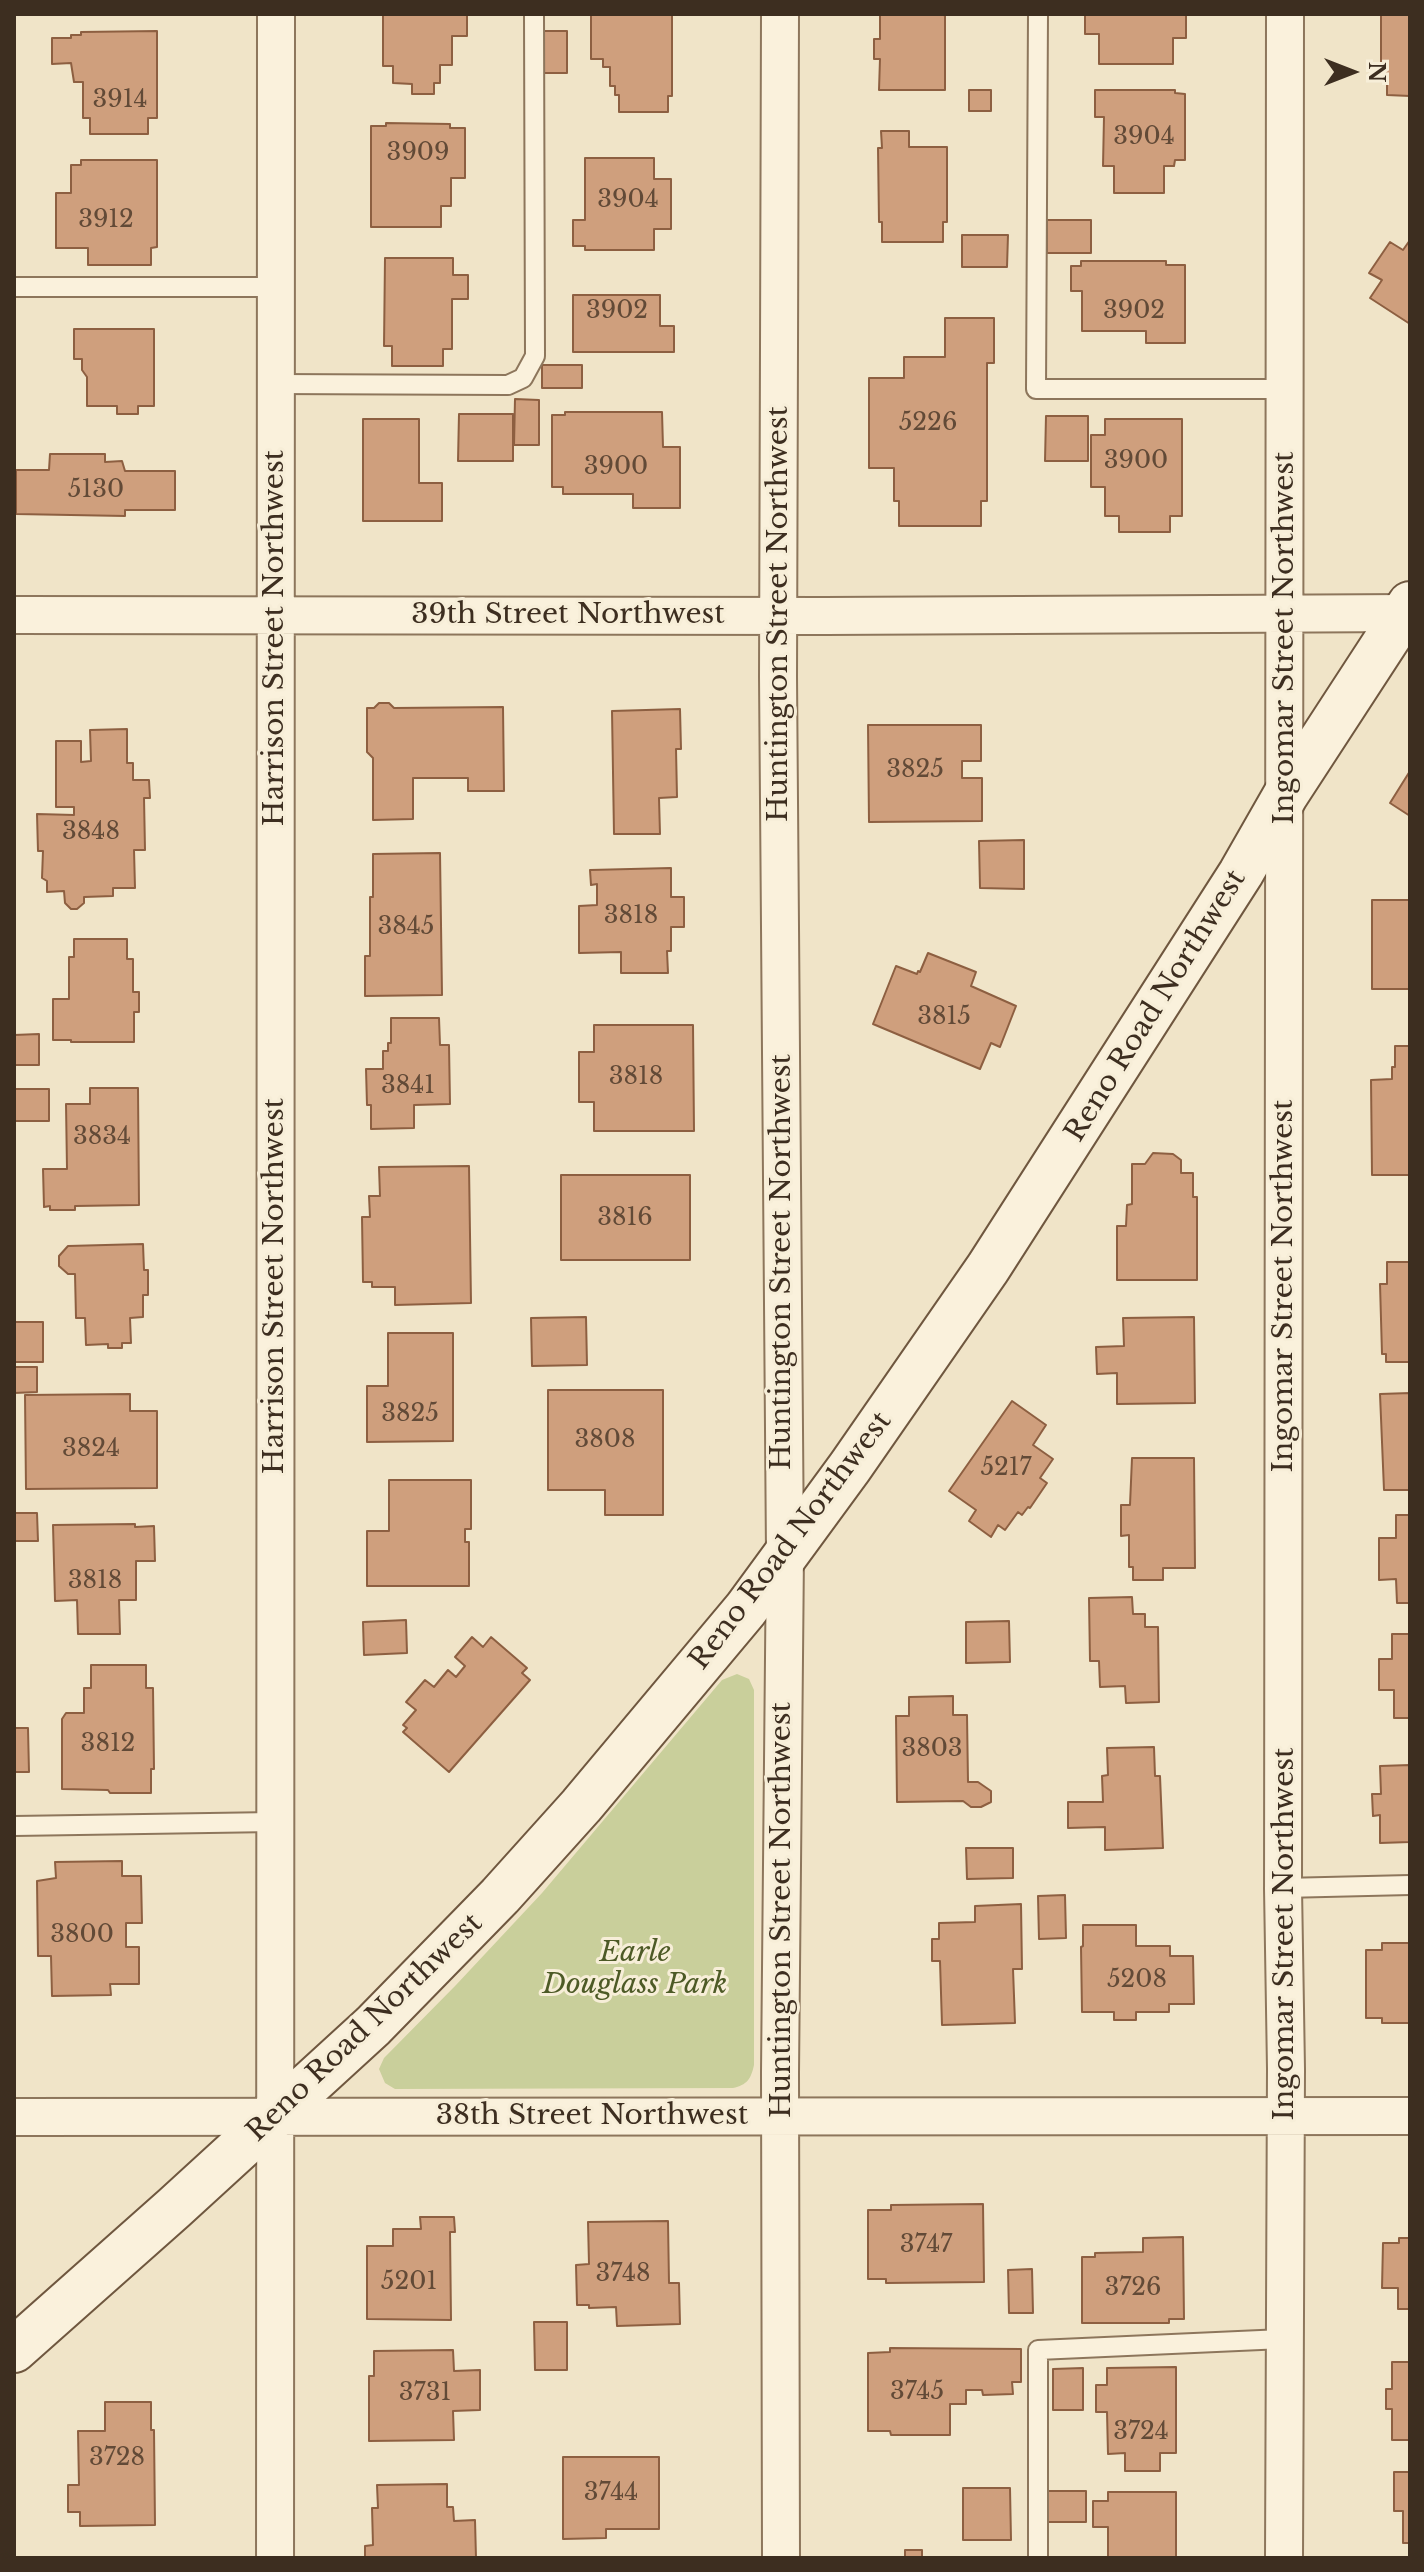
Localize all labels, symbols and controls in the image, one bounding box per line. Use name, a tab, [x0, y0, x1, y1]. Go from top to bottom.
north arrow	[1312, 32, 1392, 112]
text: N	[1363, 62, 1390, 82]
house number: 3914	[93, 86, 147, 114]
house number: 3904	[1113, 123, 1175, 151]
house number: 3909	[387, 139, 449, 167]
house number: 3904	[597, 186, 659, 214]
house number: 3912	[78, 206, 134, 234]
house number: 3902	[586, 297, 648, 325]
house number: 3902	[1103, 297, 1165, 325]
street label: Huntington Street Northwest	[762, 406, 796, 822]
house number: 5226	[899, 409, 957, 437]
house number: 3900	[1104, 447, 1168, 475]
street label: Harrison Street Northwest	[258, 450, 292, 826]
street label: Ingomar Street Northwest	[1268, 451, 1302, 825]
house number: 3900	[584, 453, 648, 481]
house number: 5130	[68, 476, 124, 504]
street label: 39th Street Northwest	[411, 598, 725, 632]
house number: 3825	[886, 756, 944, 784]
house number: 3848	[62, 818, 120, 846]
street label: Reno Road Northwest	[1059, 864, 1253, 1148]
house number: 3818	[604, 902, 658, 930]
house number: 3845	[378, 913, 434, 941]
house number: 3815	[917, 1003, 971, 1031]
street label: Huntington Street Northwest	[765, 1054, 799, 1470]
house number: 3818	[609, 1063, 663, 1091]
house number: 3841	[381, 1072, 435, 1100]
street label: Harrison Street Northwest	[258, 1098, 292, 1474]
street label: Ingomar Street Northwest	[1267, 1099, 1301, 1473]
house number: 3834	[73, 1123, 131, 1151]
house number: 3816	[597, 1204, 653, 1232]
house number: 3825	[381, 1400, 439, 1428]
street label: Reno Road Northwest	[683, 1405, 899, 1677]
house number: 3808	[574, 1426, 636, 1454]
house number: 3824	[62, 1435, 120, 1463]
house number: 5217	[980, 1454, 1032, 1482]
house number: 3818	[68, 1567, 122, 1595]
street label: Huntington Street Northwest	[765, 1702, 799, 2118]
house number: 3812	[81, 1730, 135, 1758]
house number: 3803	[901, 1735, 963, 1763]
street label: Ingomar Street Northwest	[1268, 1747, 1302, 2121]
street label: Reno Road Northwest	[240, 1907, 490, 2149]
house number: 3800	[50, 1921, 114, 1949]
park label: Earle Douglass Park	[543, 1936, 727, 2002]
house number: 5208	[1107, 1966, 1167, 1994]
street label: 38th Street Northwest	[436, 2099, 748, 2133]
house number: 3747	[900, 2231, 952, 2259]
house number: 3748	[596, 2260, 650, 2288]
house number: 5201	[381, 2268, 437, 2296]
house number: 3726	[1104, 2274, 1162, 2302]
house number: 3745	[890, 2378, 944, 2406]
house number: 3731	[399, 2379, 451, 2407]
house number: 3724	[1113, 2418, 1169, 2446]
house number: 3728	[89, 2444, 145, 2472]
house number: 3744	[584, 2479, 638, 2507]

